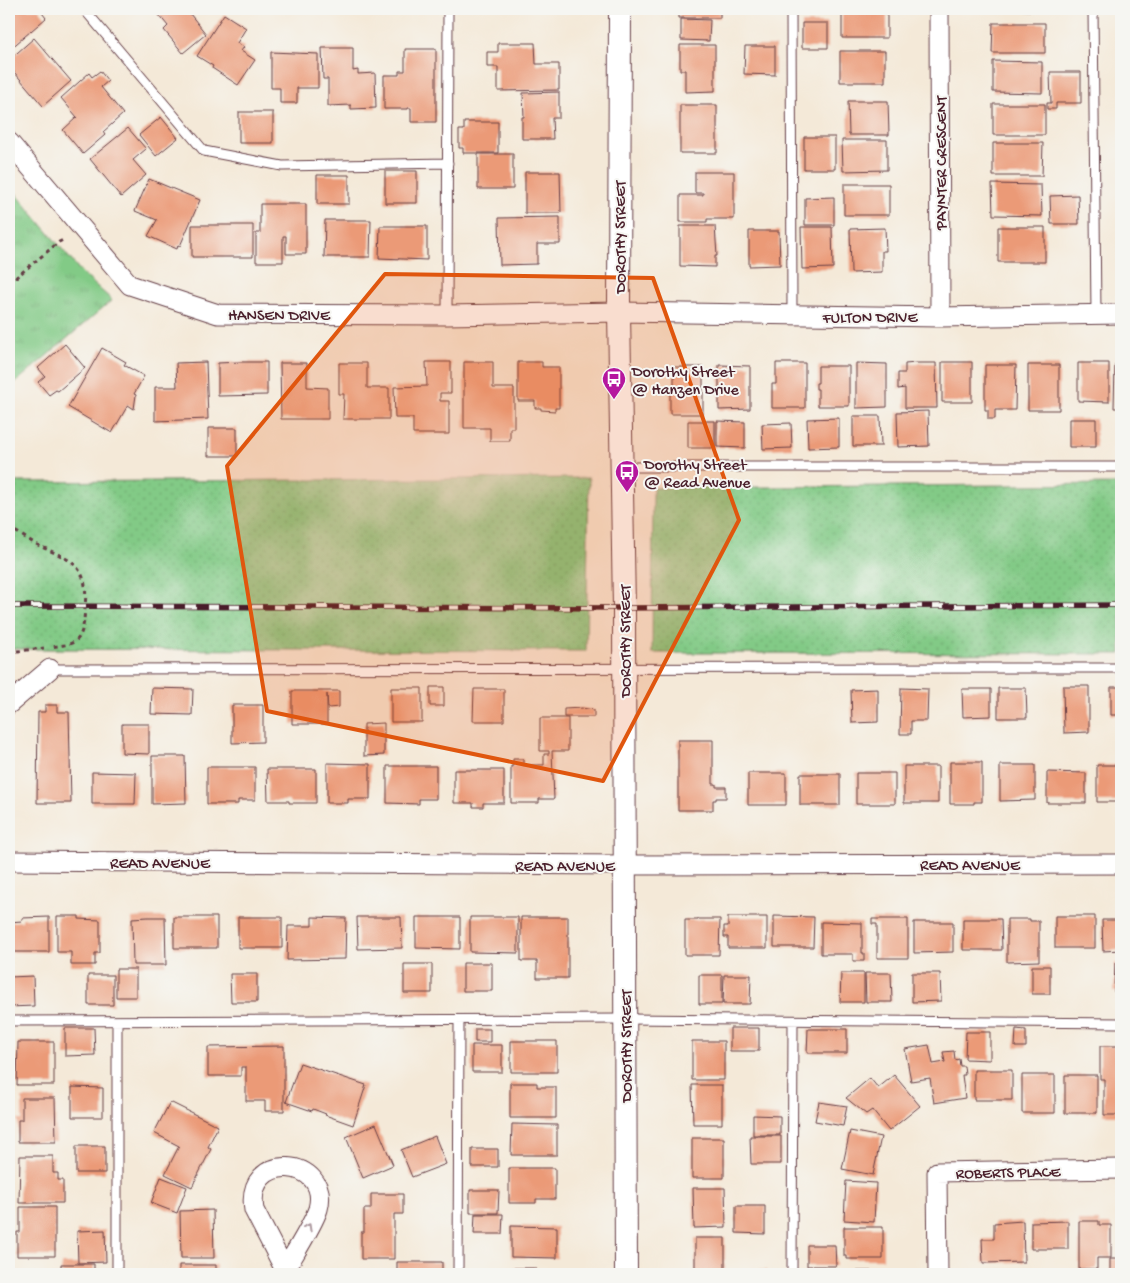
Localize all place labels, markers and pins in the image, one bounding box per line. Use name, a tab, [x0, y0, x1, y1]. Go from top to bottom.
place label: Dorothy Street @ Hanzen Drive	[631, 364, 740, 401]
bus stop icon: Dorothy Street @ Hanzen Drive	[601, 366, 627, 400]
place label: Dorothy Street @ Read Avenue	[643, 457, 751, 494]
bus stop icon: Dorothy Street @ Read Avenue	[614, 459, 640, 493]

